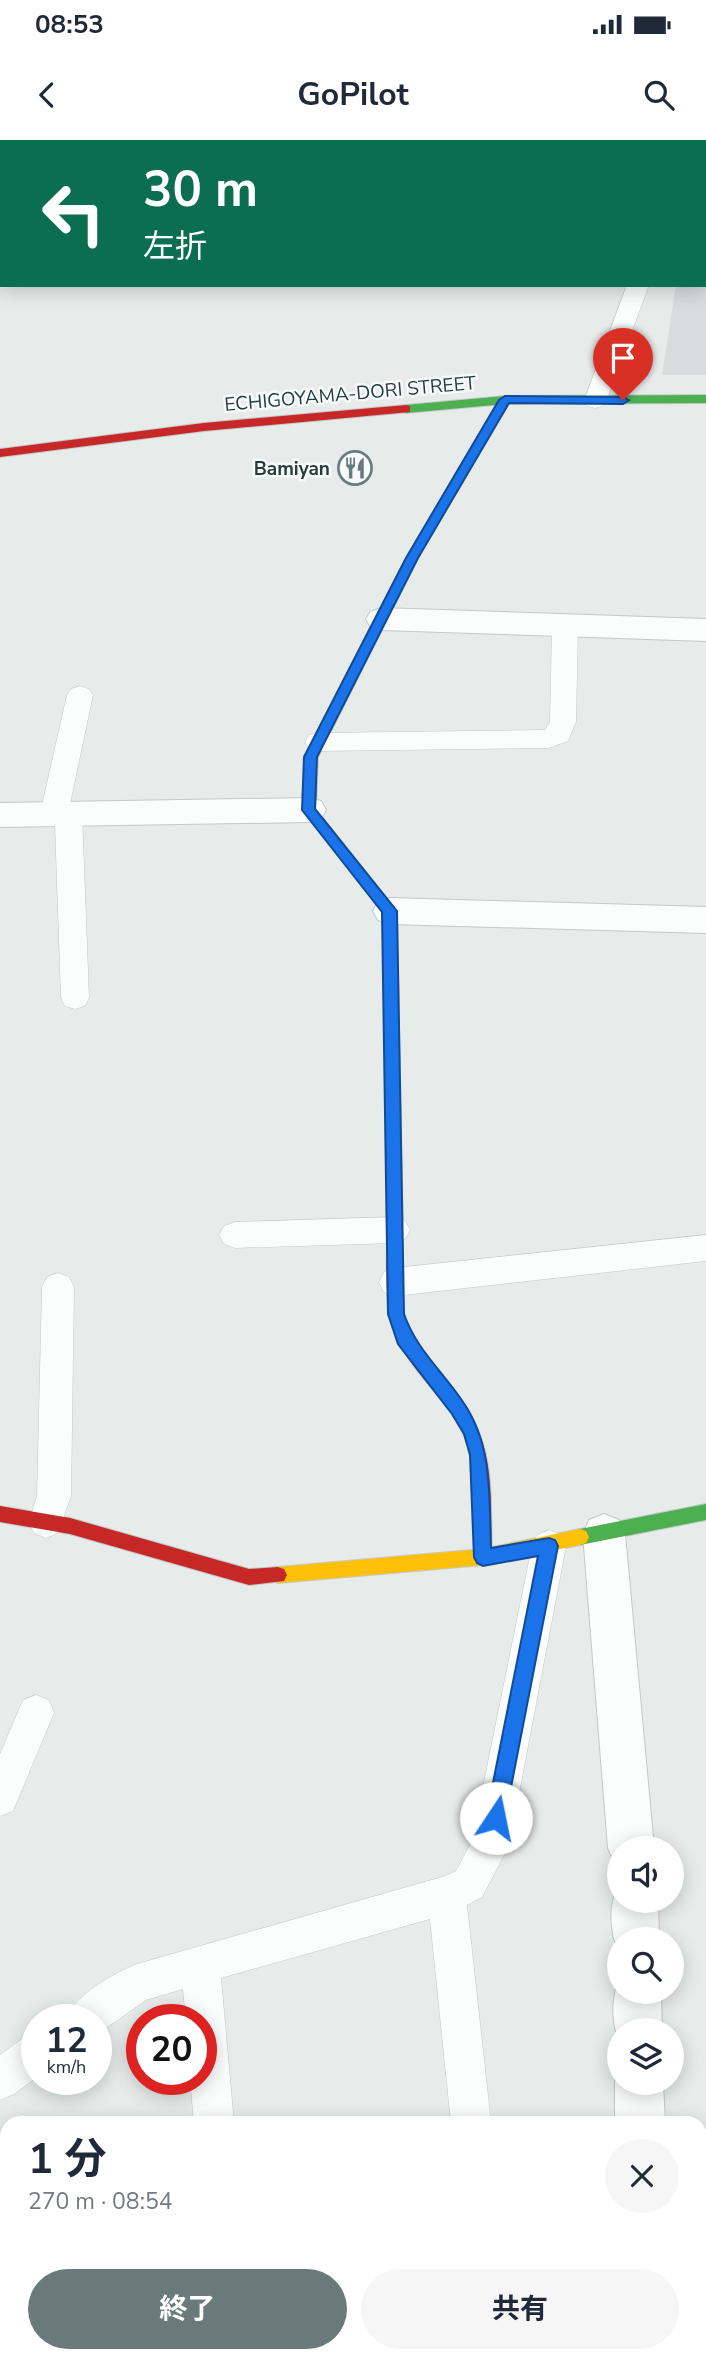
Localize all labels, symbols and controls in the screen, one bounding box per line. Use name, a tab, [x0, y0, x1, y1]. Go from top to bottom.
text: 08:53	[35, 7, 104, 42]
text: GoPilot	[297, 73, 409, 116]
icon: back	[28, 76, 66, 114]
icon: search	[640, 76, 678, 114]
text: 30 m	[143, 156, 258, 223]
icon: left	[28, 168, 119, 259]
text: 左折	[143, 225, 207, 268]
pin	[593, 328, 653, 400]
icon: arrive	[604, 339, 642, 377]
street label: ECHIGOYAMA-DORI STREET	[223, 370, 478, 418]
restaurant icon: Bamiyan	[336, 449, 374, 487]
place label: Bamiyan	[254, 456, 330, 482]
position arrow	[459, 1781, 533, 1855]
map controls	[607, 1836, 684, 2095]
button: sound	[607, 1836, 684, 1913]
button: search	[607, 1927, 684, 2004]
speed limit sign: 20	[126, 2004, 217, 2095]
text: 12	[45, 2017, 88, 2064]
button: layers	[607, 2018, 684, 2095]
text: km/h	[47, 2055, 86, 2079]
text: 1 分	[28, 2131, 107, 2188]
button: close	[605, 2139, 679, 2213]
text: 270 m · 08:54	[28, 2186, 173, 2217]
button: 終了	[28, 2269, 347, 2349]
button: 共有	[361, 2269, 679, 2349]

